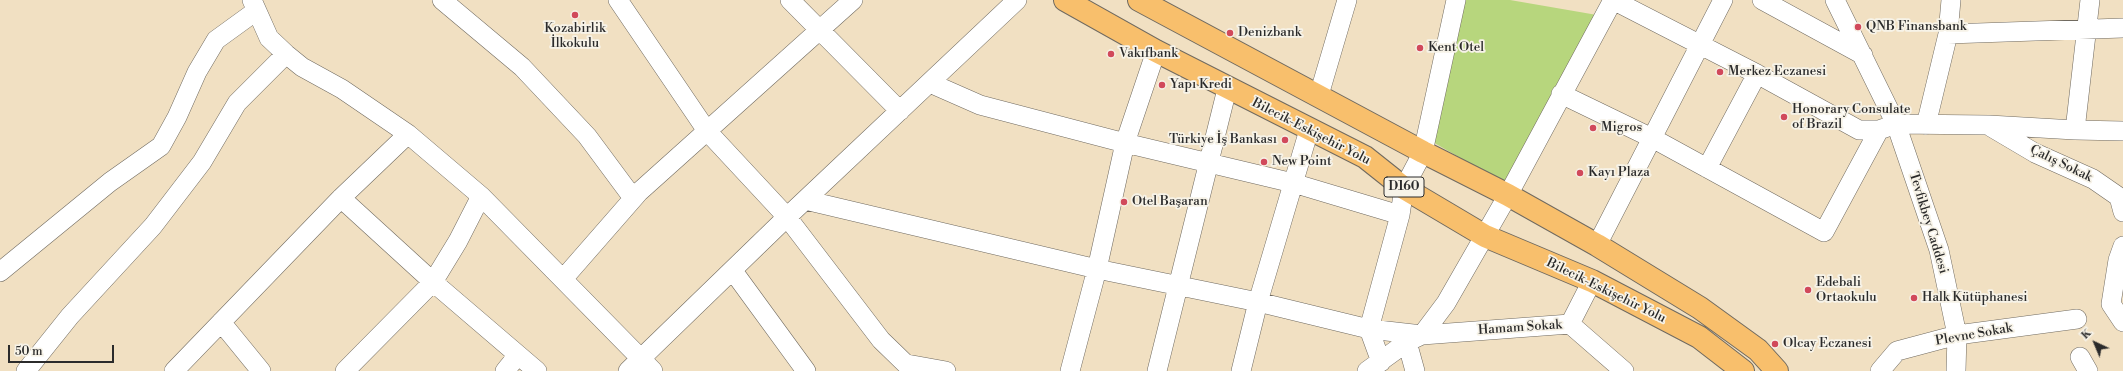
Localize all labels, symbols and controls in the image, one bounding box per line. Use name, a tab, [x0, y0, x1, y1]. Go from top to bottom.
marker: Kozabirlik İlkokulu	[570, 10, 580, 20]
place label: QNB Finansbank	[1866, 19, 1967, 35]
place label: Kozabirlik İlkokulu	[544, 21, 606, 52]
marker: QNB Finansbank	[1853, 22, 1863, 32]
place label: Denizbank	[1238, 25, 1301, 41]
marker: Denizbank	[1225, 28, 1235, 38]
place label: Kent Otel	[1428, 40, 1484, 56]
marker: Kent Otel	[1415, 43, 1425, 53]
place label: Vakıfbank	[1119, 46, 1178, 62]
marker: Vakıfbank	[1106, 49, 1116, 59]
place label: Merkez Eczanesi	[1728, 64, 1826, 80]
marker: Merkez Eczanesi	[1715, 67, 1725, 77]
place label: Yapı Kredi	[1170, 77, 1232, 93]
marker: Yapı Kredi	[1157, 80, 1167, 90]
street label: Bilecik-Eskişehir Yolu	[1249, 95, 1373, 169]
place label: Honorary Consulate of Brazil	[1792, 102, 1911, 133]
marker: Honorary Consulate of Brazil	[1779, 112, 1789, 122]
place label: Migros	[1601, 120, 1642, 136]
marker: Migros	[1588, 123, 1598, 133]
place label: Türkiye İş Bankası	[1169, 132, 1277, 148]
marker: Türkiye İş Bankası	[1280, 135, 1290, 145]
street label: Çalış Sokak	[2027, 142, 2095, 186]
place label: New Point	[1272, 154, 1332, 170]
marker: New Point	[1259, 157, 1269, 167]
place label: Kayı Plaza	[1588, 165, 1650, 181]
marker: Kayı Plaza	[1575, 168, 1585, 178]
street label: Tevfikbey Caddesi	[1905, 170, 1951, 276]
road number: D160	[1384, 177, 1424, 197]
place label: Otel Başaran	[1132, 194, 1208, 210]
marker: Otel Başaran	[1119, 197, 1129, 207]
street label: Bilecik-Eskişehir Yolu	[1544, 255, 1668, 327]
place label: Edebali Ortaokulu	[1816, 275, 1877, 306]
marker: Edebali Ortaokulu	[1803, 285, 1813, 295]
place label: Halk Kütüphanesi	[1922, 290, 2028, 306]
marker: Halk Kütüphanesi	[1909, 293, 1919, 303]
street label: Hamam Sokak	[1477, 317, 1563, 339]
street label: Plevne Sokak	[1934, 321, 2014, 349]
north arrow	[2075, 323, 2115, 363]
text: K	[2079, 326, 2095, 343]
place label: Olcay Eczanesi	[1783, 336, 1872, 352]
scale bar	[10, 337, 116, 363]
marker: Olcay Eczanesi	[1770, 339, 1780, 349]
text: 50 m	[15, 344, 43, 359]

